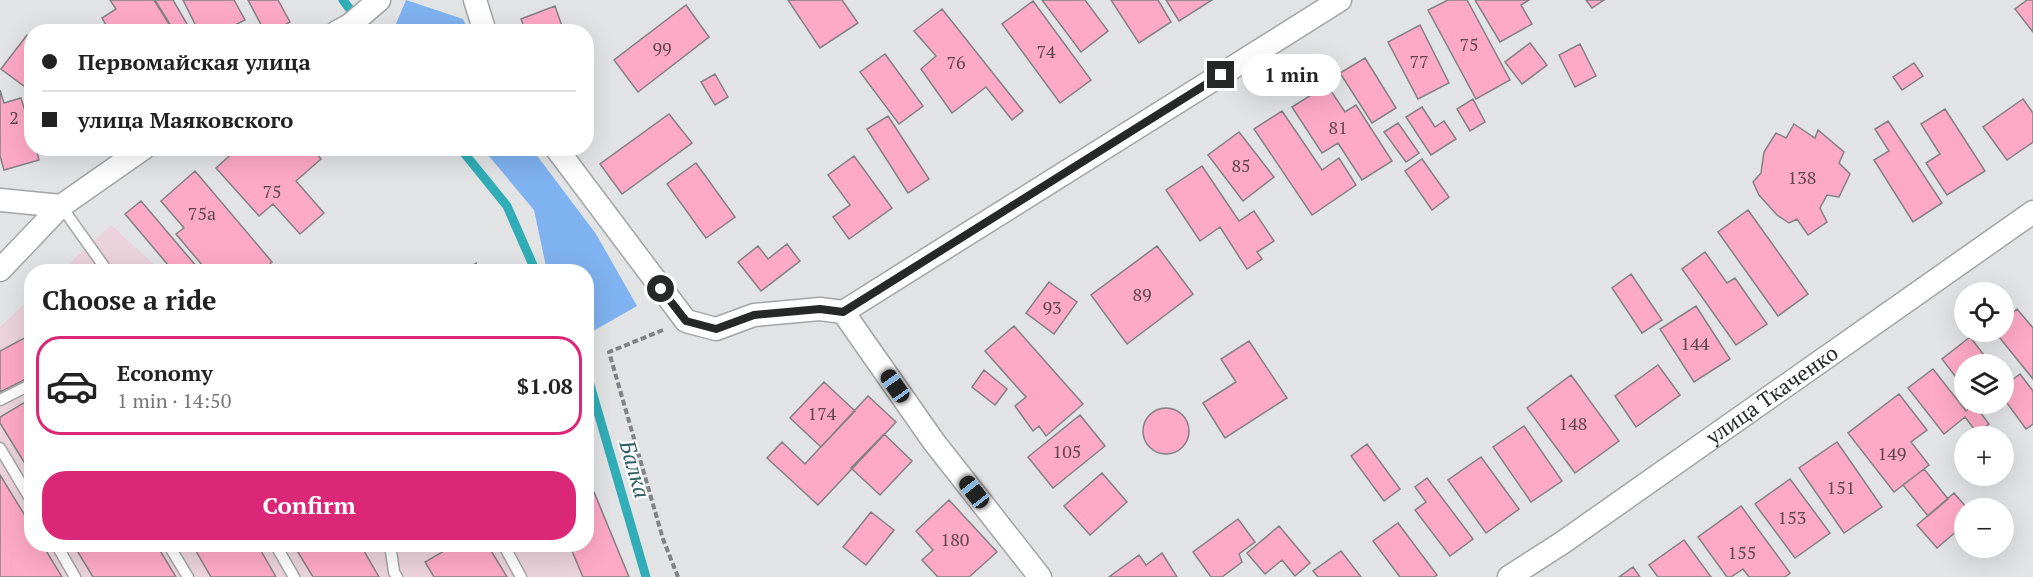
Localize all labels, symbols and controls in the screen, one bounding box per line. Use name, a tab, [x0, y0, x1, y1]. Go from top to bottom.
house number: 75	[1459, 32, 1479, 56]
house number: 99	[652, 36, 672, 60]
house number: 74	[1036, 39, 1056, 63]
text: Первомайская улица	[78, 47, 311, 76]
house number: 77	[1409, 49, 1429, 73]
house number: 76	[946, 50, 966, 74]
callout: 1 min	[1242, 54, 1341, 96]
route end	[1207, 61, 1234, 88]
text: 1 min	[1264, 61, 1319, 88]
house number: 2	[9, 105, 19, 129]
text: улица Маяковского	[78, 105, 293, 134]
house number: 81	[1328, 115, 1348, 139]
house number: 85	[1231, 153, 1251, 177]
house number: 138	[1788, 165, 1816, 189]
house number: 75	[262, 179, 282, 203]
house number: 75а	[188, 201, 216, 225]
route start	[647, 275, 674, 302]
text: Choose a ride	[42, 282, 217, 318]
house number: 89	[1132, 282, 1152, 306]
map controls	[1954, 282, 2014, 558]
button: locate	[1954, 282, 2014, 342]
house number: 93	[1042, 295, 1062, 319]
house number: 144	[1681, 331, 1710, 355]
street label: улица Ткаченко	[1699, 338, 1843, 451]
button: layers	[1954, 354, 2014, 414]
text: Economy	[117, 358, 213, 387]
icon: car	[45, 359, 99, 413]
car	[877, 366, 913, 406]
text: $1.08	[517, 371, 573, 400]
text: 1 min · 14:50	[117, 387, 231, 414]
house number: 174	[808, 401, 837, 425]
house number: 148	[1559, 411, 1587, 435]
button: +	[1954, 426, 2014, 486]
water label: Балка	[613, 436, 658, 501]
house number: 105	[1053, 439, 1081, 463]
house number: 149	[1878, 441, 1906, 465]
button: Confirm	[42, 471, 576, 540]
car	[956, 472, 992, 512]
house number: 151	[1827, 475, 1855, 499]
button: −	[1954, 498, 2014, 558]
house number: 153	[1778, 505, 1806, 529]
house number: 180	[941, 527, 969, 551]
house number: 155	[1728, 540, 1756, 564]

